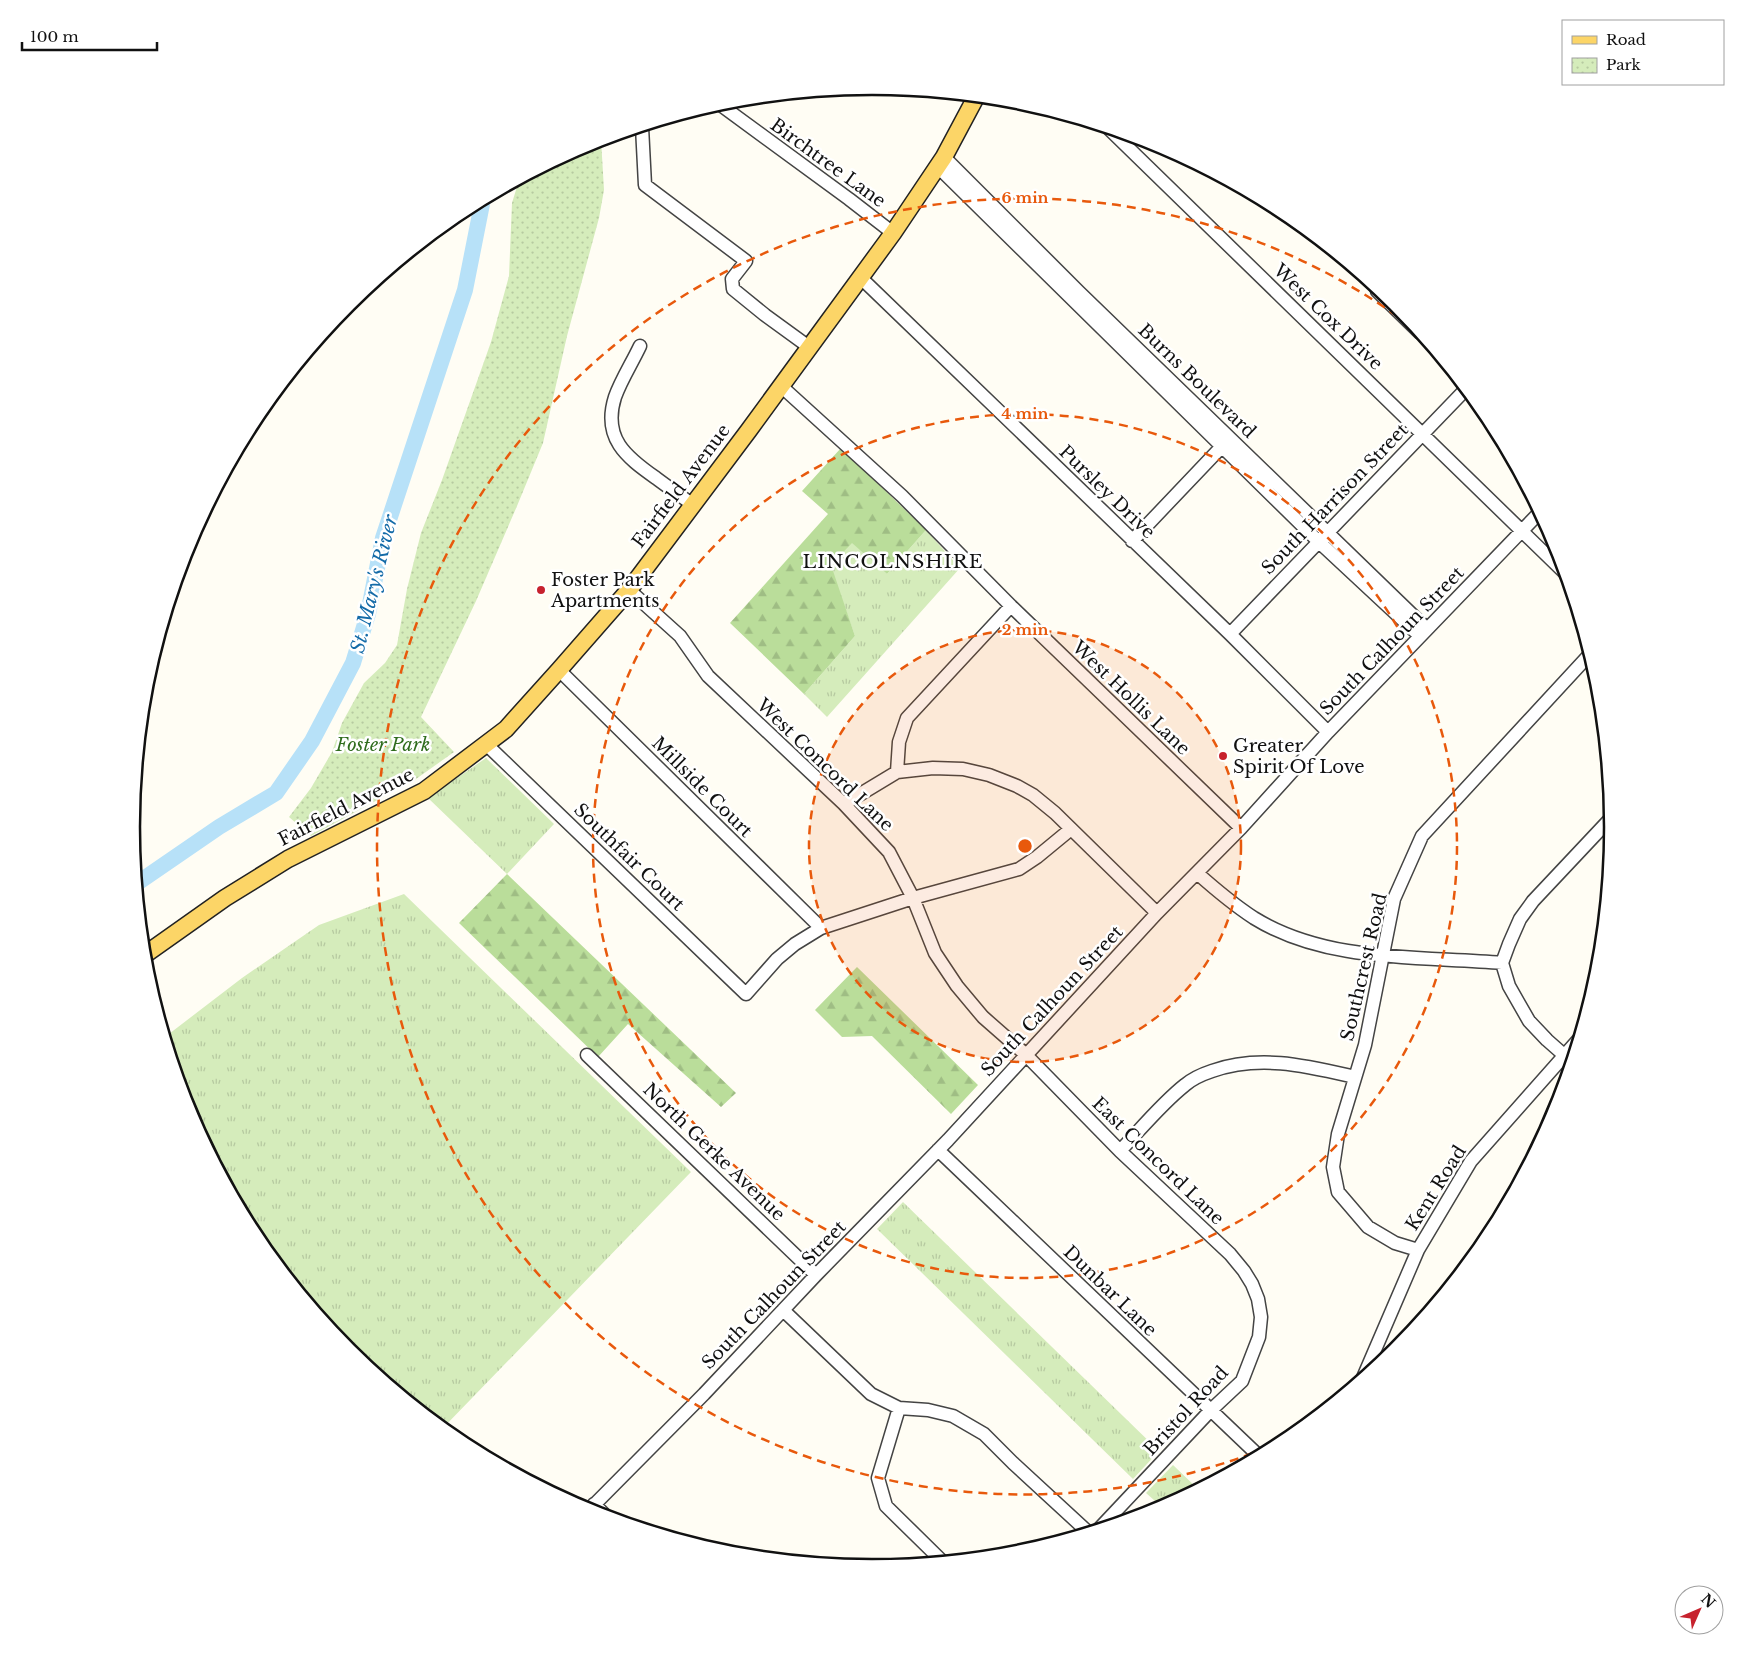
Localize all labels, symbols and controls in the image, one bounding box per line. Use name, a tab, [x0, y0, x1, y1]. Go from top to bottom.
scale bar	[22, 20, 158, 52]
legend	[1562, 20, 1724, 85]
text: 100 m	[30, 27, 79, 46]
text: Road	[1606, 30, 1646, 49]
text: Park	[1606, 55, 1642, 74]
street label: Birchtree Lane	[766, 114, 890, 212]
text: 6 min	[1001, 188, 1049, 207]
street label: West Cox Drive	[1268, 259, 1387, 375]
street label: Burns Boulevard	[1134, 319, 1260, 443]
text: 4 min	[1002, 404, 1049, 423]
street label: South Harrison Street	[1257, 419, 1413, 579]
street label: Fairfield Avenue	[627, 420, 735, 552]
street label: Pursley Drive	[1055, 441, 1159, 543]
water label: St. Mary's River	[346, 511, 403, 655]
district label: LINCOLNSHIRE	[803, 550, 983, 573]
street label: South Calhoun Street	[1315, 562, 1469, 720]
place label: Foster Park Apartments	[550, 569, 660, 612]
marker: Foster Park Apartments	[535, 584, 547, 596]
text: 2 min	[1002, 620, 1048, 639]
street label: West Hollis Lane	[1067, 636, 1194, 760]
street label: West Concord Lane	[751, 693, 898, 836]
street label: Millside Court	[647, 732, 757, 842]
park label: Foster Park	[335, 734, 430, 756]
place label: Greater Spirit Of Love	[1233, 735, 1365, 778]
marker: Greater Spirit Of Love	[1217, 750, 1229, 762]
street label: Fairfield Avenue	[275, 763, 417, 851]
street label: Southfair Court	[569, 799, 689, 915]
centre of rings	[1016, 837, 1034, 855]
street label: Southcrest Road	[1336, 891, 1392, 1043]
street label: South Calhoun Street	[976, 921, 1128, 1081]
street label: North Gerke Avenue	[638, 1079, 790, 1225]
street label: East Concord Lane	[1088, 1092, 1228, 1230]
street label: Kent Road	[1401, 1141, 1471, 1235]
street label: South Calhoun Street	[697, 1216, 851, 1374]
street label: Dunbar Lane	[1059, 1241, 1161, 1341]
street label: Bristol Road	[1139, 1362, 1233, 1460]
north arrow	[1674, 1585, 1724, 1635]
text: N	[1697, 1590, 1719, 1612]

